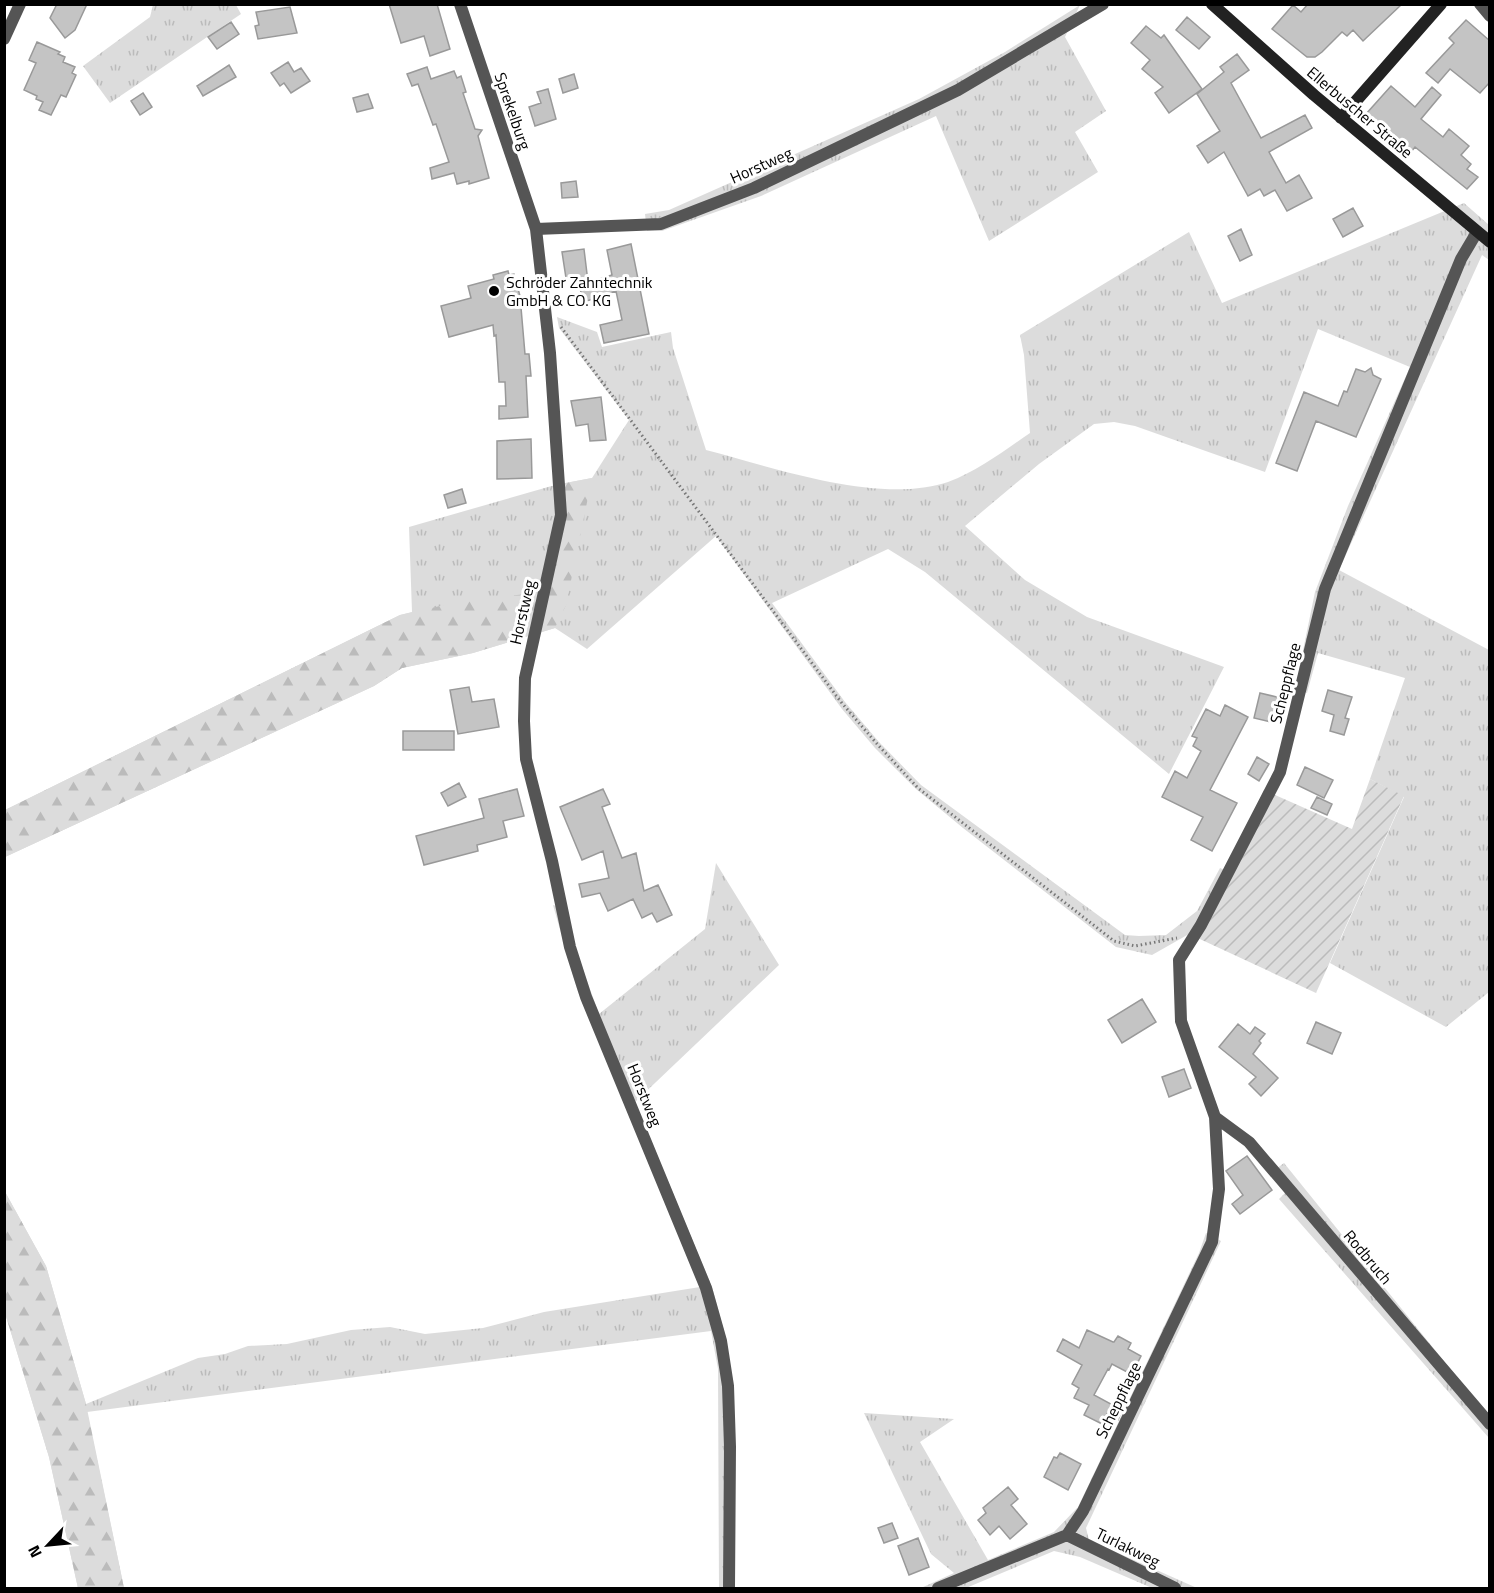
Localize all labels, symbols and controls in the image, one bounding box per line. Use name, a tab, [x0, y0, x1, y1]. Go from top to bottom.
street label: Ellerbuscher Straße	[1302, 60, 1418, 164]
street label: Sprekelburg	[489, 69, 537, 153]
street label: Horstweg	[726, 141, 796, 189]
place label: Schröder Zahntechnik GmbH & CO. KG	[506, 270, 653, 312]
marker: Schröder Zahntechnik GmbH & CO. KG	[487, 284, 501, 298]
street label: Horstweg	[503, 577, 541, 647]
street label: Scheppflage	[1263, 640, 1307, 726]
street label: Horstweg	[621, 1060, 669, 1130]
street label: Rodbruch	[1338, 1225, 1398, 1289]
street label: Scheppflage	[1089, 1358, 1147, 1442]
north arrow	[18, 1515, 78, 1575]
street label: Turlakweg	[1092, 1521, 1164, 1573]
text: N	[21, 1541, 48, 1562]

